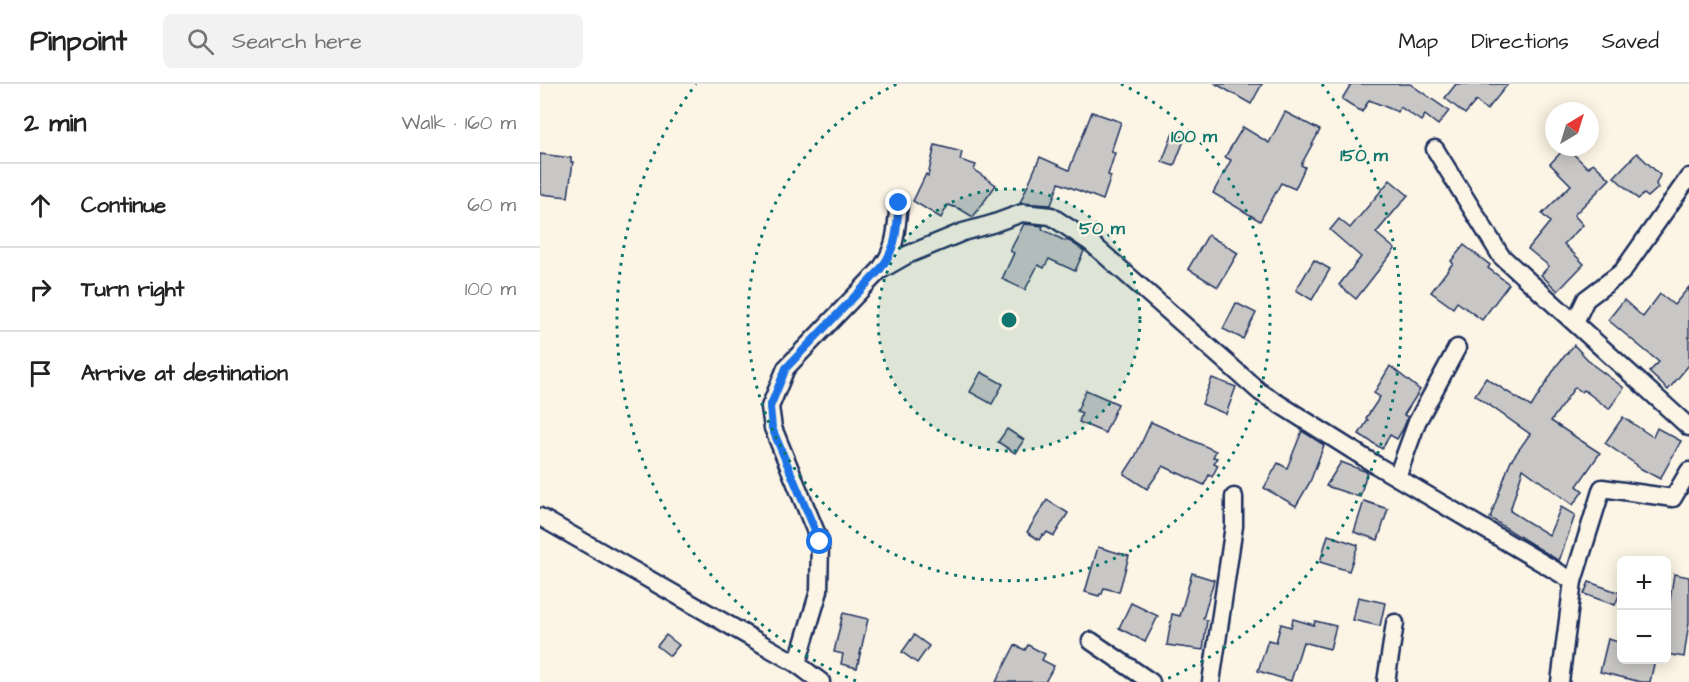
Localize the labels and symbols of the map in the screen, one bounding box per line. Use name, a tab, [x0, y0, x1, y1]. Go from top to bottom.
north arrow	[1545, 102, 1599, 156]
text: 100 m	[1171, 124, 1218, 149]
text: 150 m	[1340, 143, 1389, 168]
route end	[885, 189, 911, 215]
text: 50 m	[1079, 216, 1126, 241]
centre of rings	[999, 310, 1019, 330]
route start	[806, 528, 832, 554]

